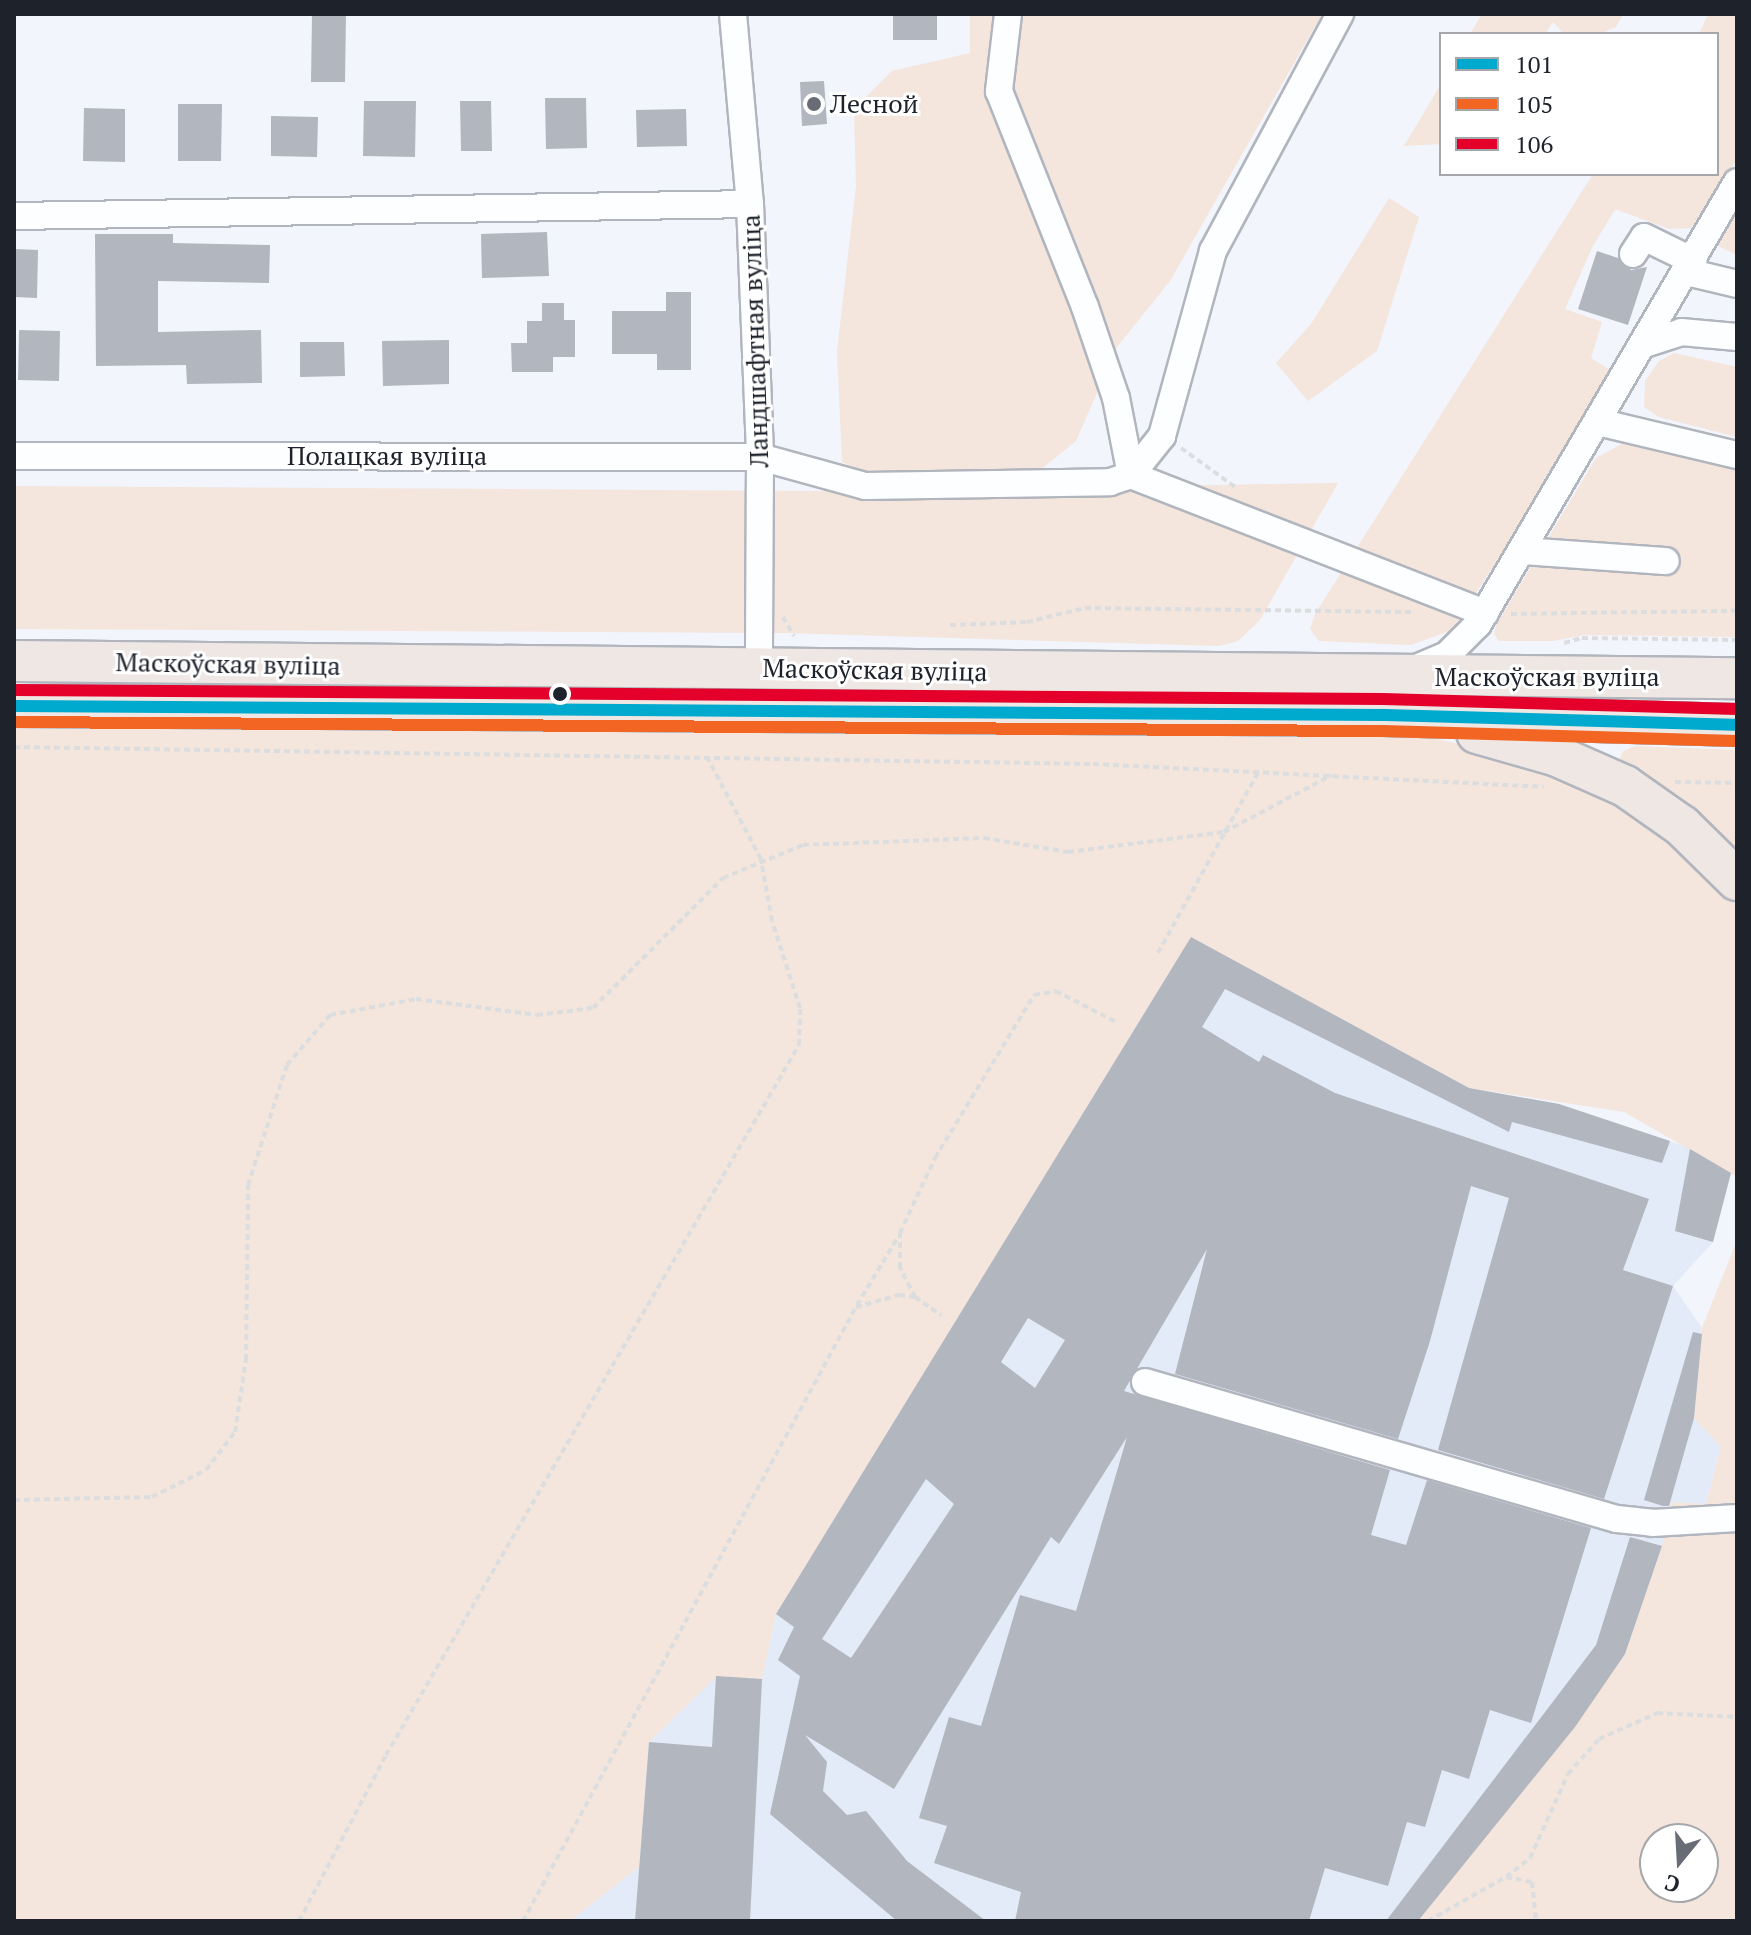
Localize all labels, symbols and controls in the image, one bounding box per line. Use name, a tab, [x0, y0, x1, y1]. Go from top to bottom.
legend	[1439, 32, 1719, 176]
text: 101	[1515, 48, 1553, 80]
place label: Лесной	[830, 88, 918, 120]
text: 105	[1515, 88, 1553, 120]
marker: Лесной	[805, 95, 823, 113]
text: 106	[1515, 128, 1553, 160]
street label: Ландшафтная вуліца	[735, 214, 775, 468]
street label: Полацкая вуліца	[287, 440, 487, 472]
street label: Маскоўская вуліца	[115, 646, 341, 682]
street label: Маскоўская вуліца	[762, 652, 988, 688]
street label: Маскоўская вуліца	[1434, 661, 1660, 693]
unlabelled marker	[552, 686, 568, 702]
north arrow	[1639, 1823, 1719, 1903]
text: С	[1661, 1868, 1683, 1900]

